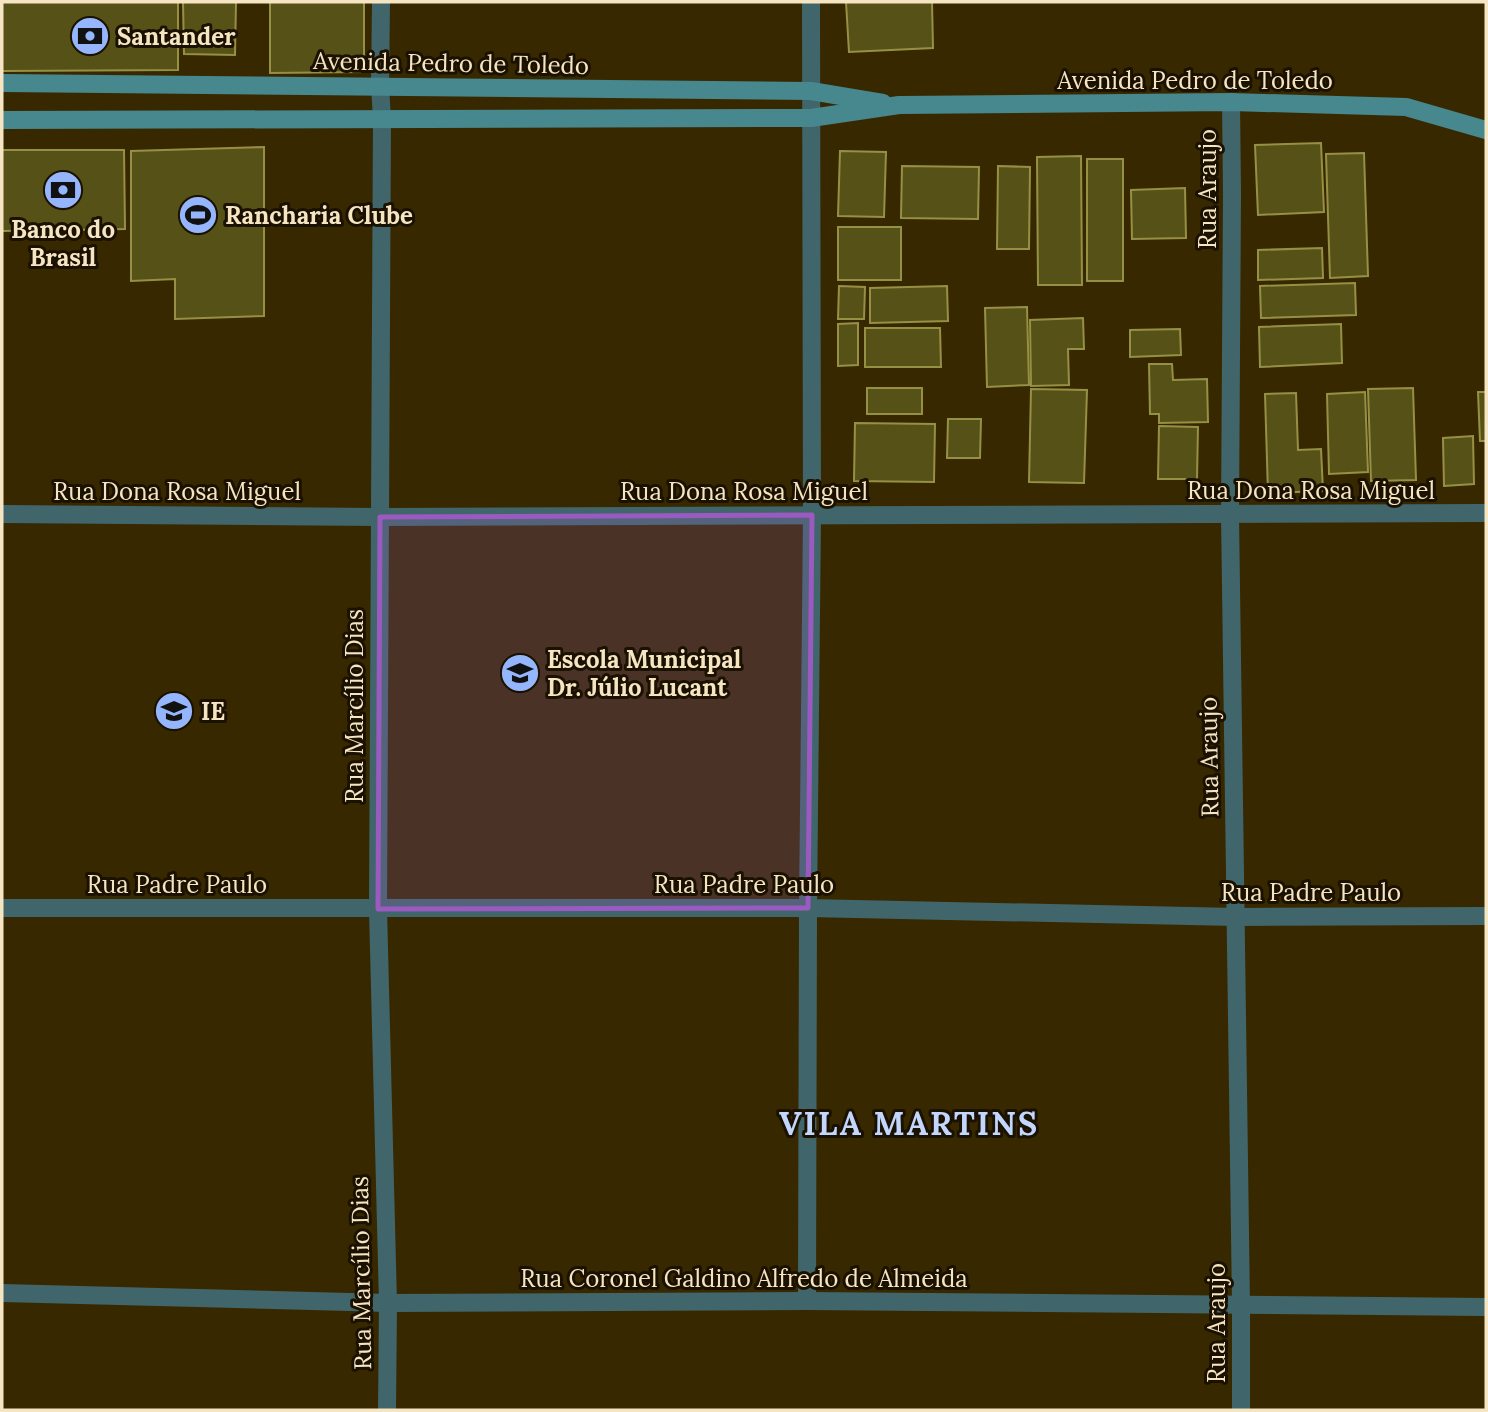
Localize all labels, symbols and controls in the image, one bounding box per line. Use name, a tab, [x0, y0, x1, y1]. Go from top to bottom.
bank icon: Santander	[69, 15, 111, 57]
place label: Santander	[117, 21, 236, 52]
street label: Avenida Pedro de Toledo	[312, 45, 589, 81]
street label: Avenida Pedro de Toledo	[1056, 65, 1333, 96]
street label: Rua Araujo	[1192, 129, 1223, 249]
bank icon: Banco do Brasil	[42, 169, 84, 211]
sports icon: Rancharia Clube	[177, 194, 219, 236]
place label: Rancharia Clube	[225, 200, 413, 231]
place label: Banco do Brasil	[11, 214, 115, 273]
street label: Rua Dona Rosa Miguel	[1187, 475, 1435, 506]
street label: Rua Dona Rosa Miguel	[53, 476, 301, 507]
street label: Rua Dona Rosa Miguel	[620, 476, 868, 507]
street label: Rua Marcílio Dias	[339, 609, 370, 803]
place label: Escola Municipal Dr. Júlio Lucant	[547, 644, 741, 703]
school or university icon: Escola Municipal Dr. Júlio Lucant	[499, 652, 541, 694]
school or university icon: IE	[153, 690, 195, 732]
place label: IE	[201, 696, 225, 727]
street label: Rua Araujo	[1192, 697, 1226, 817]
street label: Rua Padre Paulo	[87, 869, 267, 900]
street label: Rua Padre Paulo	[654, 869, 834, 900]
street label: Rua Padre Paulo	[1221, 877, 1401, 908]
district label: VILA MARTINS	[779, 1103, 1039, 1144]
street label: Rua Marcílio Dias	[344, 1176, 378, 1370]
street label: Rua Coronel Galdino Alfredo de Almeida	[520, 1263, 968, 1294]
street label: Rua Araujo	[1201, 1263, 1232, 1383]

